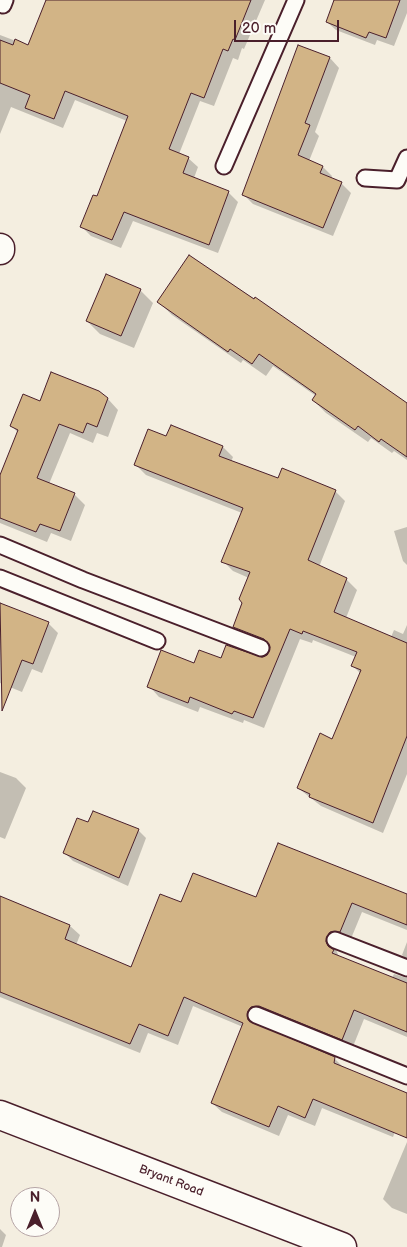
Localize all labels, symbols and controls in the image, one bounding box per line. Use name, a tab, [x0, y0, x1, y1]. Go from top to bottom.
scale bar	[237, 10, 342, 42]
text: 20 m	[242, 19, 276, 38]
street label: Bryant Road	[137, 1162, 205, 1200]
north arrow	[10, 1187, 60, 1237]
text: N	[30, 1189, 40, 1206]

